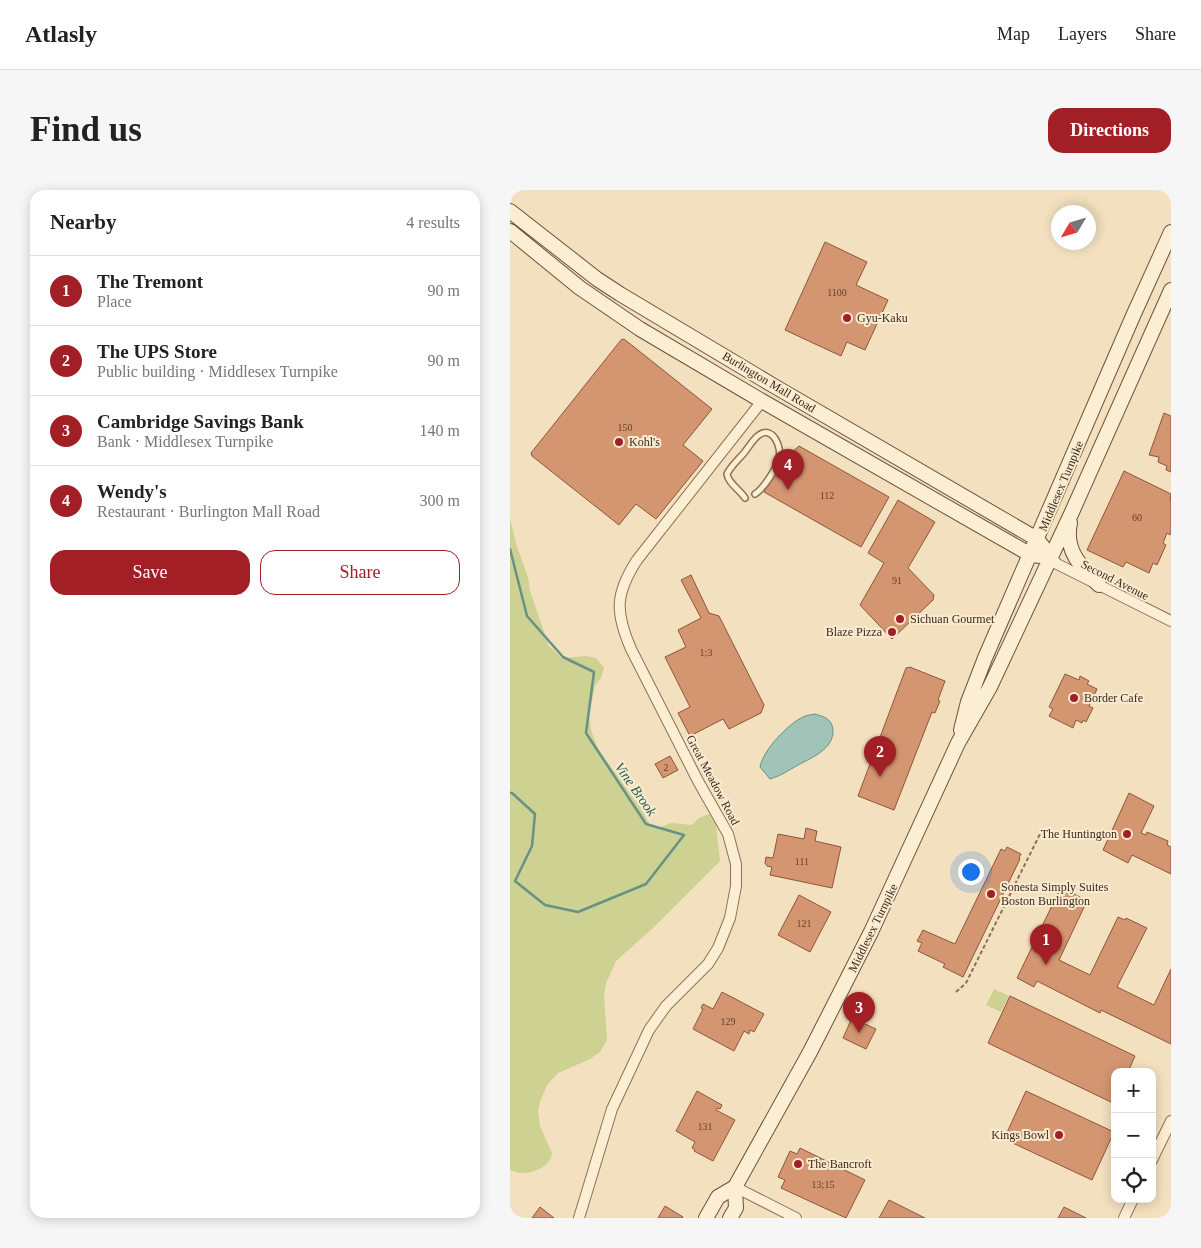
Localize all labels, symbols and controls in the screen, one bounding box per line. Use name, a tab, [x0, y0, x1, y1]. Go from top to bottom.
text: Atlasly	[25, 21, 97, 47]
text: Map	[997, 24, 1030, 44]
text: Layers	[1058, 24, 1107, 44]
text: Share	[1135, 24, 1176, 44]
button: Directions	[1048, 108, 1171, 153]
text: Find us	[30, 110, 142, 149]
north arrow	[1051, 205, 1096, 250]
text: Nearby	[50, 210, 117, 234]
text: 4 results	[406, 214, 460, 231]
text: The Tremont	[97, 271, 203, 292]
text: 1	[62, 282, 70, 299]
text: 90 m	[428, 282, 460, 299]
house number: 1100	[827, 287, 847, 298]
text: Place	[97, 293, 132, 310]
place label: Gyu-Kaku	[857, 311, 908, 325]
marker: Gyu-Kaku	[841, 312, 853, 324]
text: The UPS Store	[97, 341, 217, 362]
street label: Burlington Mall Road	[720, 349, 818, 415]
text: 2	[62, 352, 70, 369]
text: 90 m	[428, 352, 460, 369]
text: Public building · Middlesex Turnpike	[97, 363, 338, 380]
text: Cambridge Savings Bank	[97, 411, 304, 432]
text: 3	[62, 422, 70, 439]
text: 140 m	[420, 422, 460, 439]
house number: 150	[618, 422, 633, 433]
text: Bank · Middlesex Turnpike	[97, 433, 273, 450]
place label: Kohl's	[629, 435, 660, 449]
marker: Kohl's	[613, 436, 625, 448]
street label: Middlesex Turnpike	[1036, 439, 1086, 533]
pin: 4	[772, 449, 804, 490]
text: Wendy's	[97, 481, 167, 502]
house number: 112	[820, 490, 834, 501]
text: 4	[62, 492, 70, 509]
text: 300 m	[420, 492, 460, 509]
text: Restaurant · Burlington Mall Road	[97, 503, 320, 520]
house number: 60	[1132, 512, 1142, 523]
button: Save	[50, 550, 250, 595]
button: Share	[260, 550, 460, 595]
street label: Second Avenue	[1079, 557, 1151, 603]
house number: 91	[892, 575, 902, 586]
place label: Sichuan Gourmet	[910, 612, 995, 626]
marker: Sichuan Gourmet	[894, 613, 906, 625]
place label: Blaze Pizza	[826, 625, 883, 639]
marker: Blaze Pizza	[886, 626, 898, 638]
house number: 1;3	[700, 647, 712, 658]
place label: Border Cafe	[1084, 691, 1143, 705]
marker: Border Cafe	[1068, 692, 1080, 704]
street label: Great Meadow Road	[683, 733, 743, 827]
pin: 2	[864, 736, 896, 777]
water label: Vine Brook	[612, 760, 660, 820]
house number: 2	[664, 762, 669, 773]
place label: The Huntington	[1041, 827, 1117, 841]
marker: The Huntington	[1121, 828, 1133, 840]
house number: 111	[795, 856, 809, 867]
your location	[958, 859, 984, 885]
place label: Sonesta Simply Suites Boston Burlington	[1001, 880, 1109, 908]
street label: Middlesex Turnpike	[845, 881, 901, 975]
marker: Sonesta Simply Suites Boston Burlington	[985, 888, 997, 900]
house number: 121	[797, 918, 812, 929]
pin: 1	[1030, 924, 1062, 965]
pin: 3	[843, 992, 875, 1033]
house number: 129	[721, 1016, 736, 1027]
map controls	[1111, 1068, 1156, 1203]
button: +	[1111, 1068, 1156, 1113]
button: −	[1111, 1113, 1156, 1158]
house number: 131	[698, 1121, 713, 1132]
place label: Kings Bowl	[991, 1128, 1050, 1142]
marker: Kings Bowl	[1053, 1129, 1065, 1141]
place label: The Bancroft	[808, 1157, 872, 1171]
marker: The Bancroft	[792, 1158, 804, 1170]
button: locate	[1111, 1158, 1156, 1203]
house number: 13;15	[812, 1179, 834, 1190]

